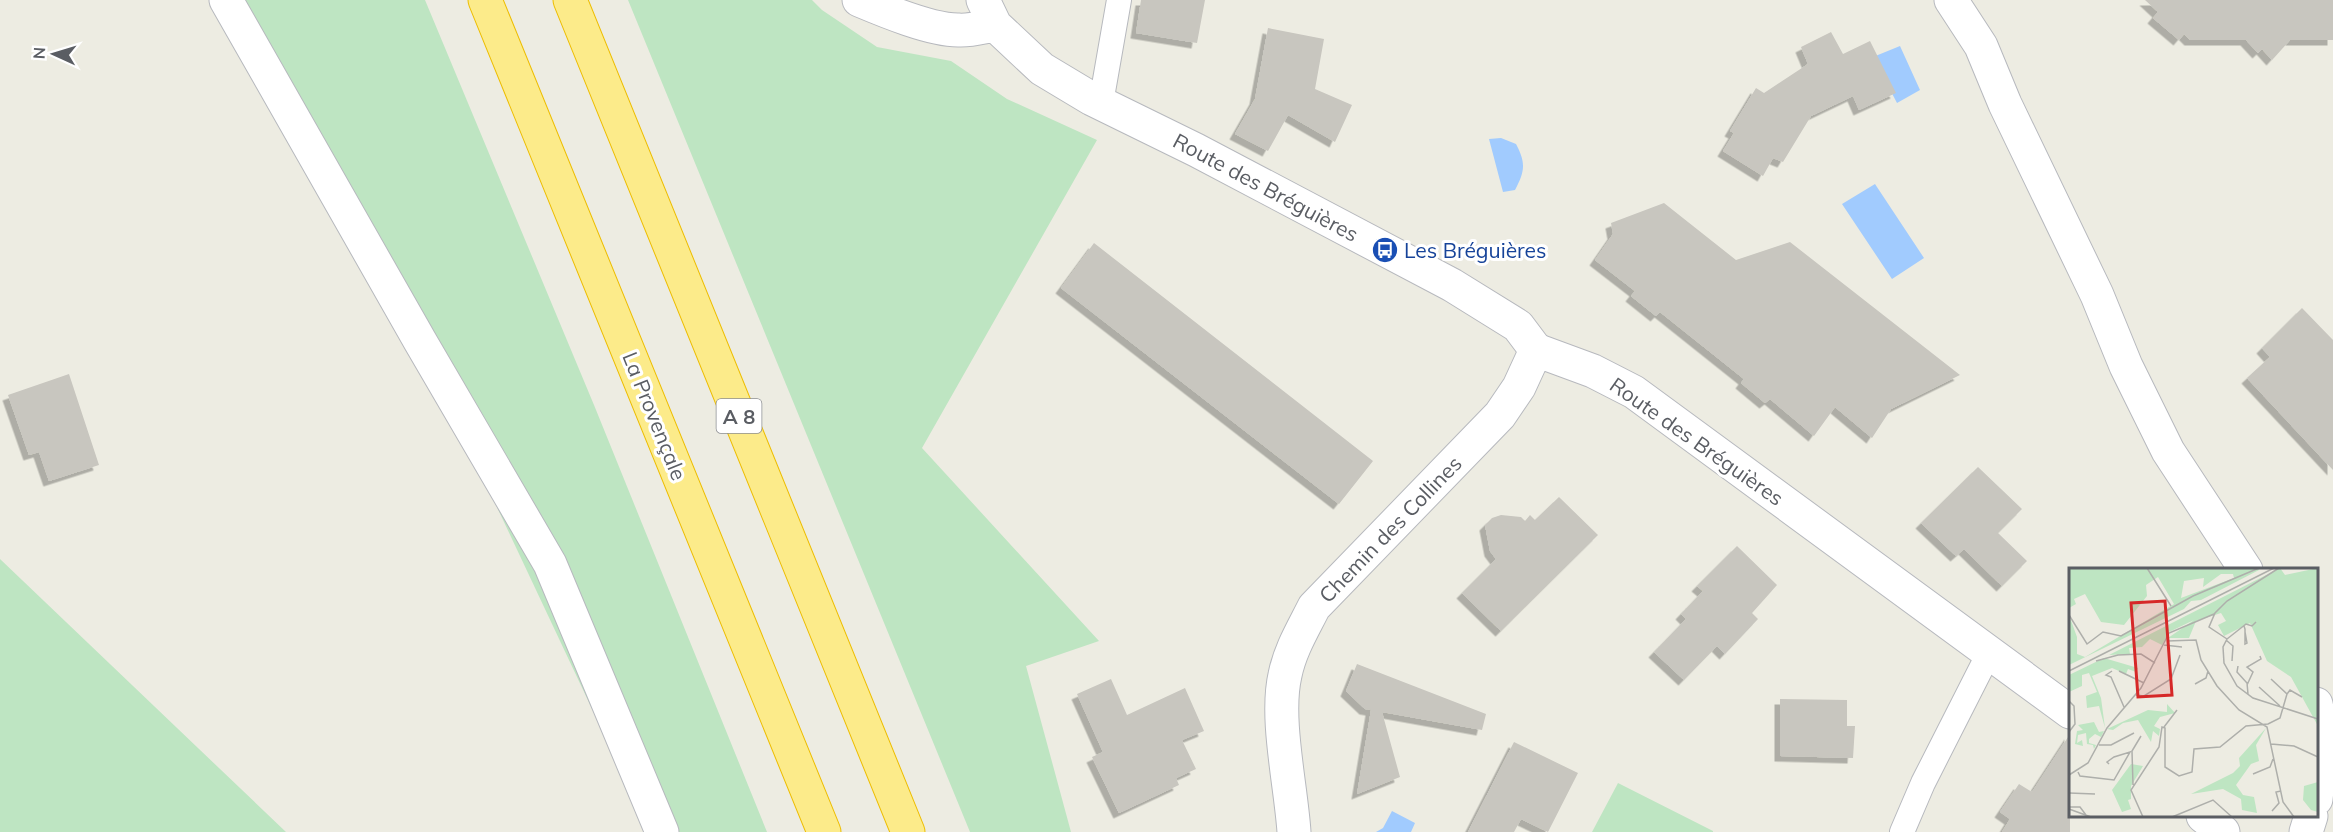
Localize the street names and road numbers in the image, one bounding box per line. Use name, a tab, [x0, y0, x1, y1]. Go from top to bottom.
street label: Route des Bréguières	[1169, 127, 1363, 247]
street label: La Provençale	[617, 348, 693, 484]
street label: Route des Bréguières	[1605, 371, 1789, 511]
road number: A 8	[716, 399, 762, 433]
street label: Chemin des Collines	[1313, 450, 1467, 608]

